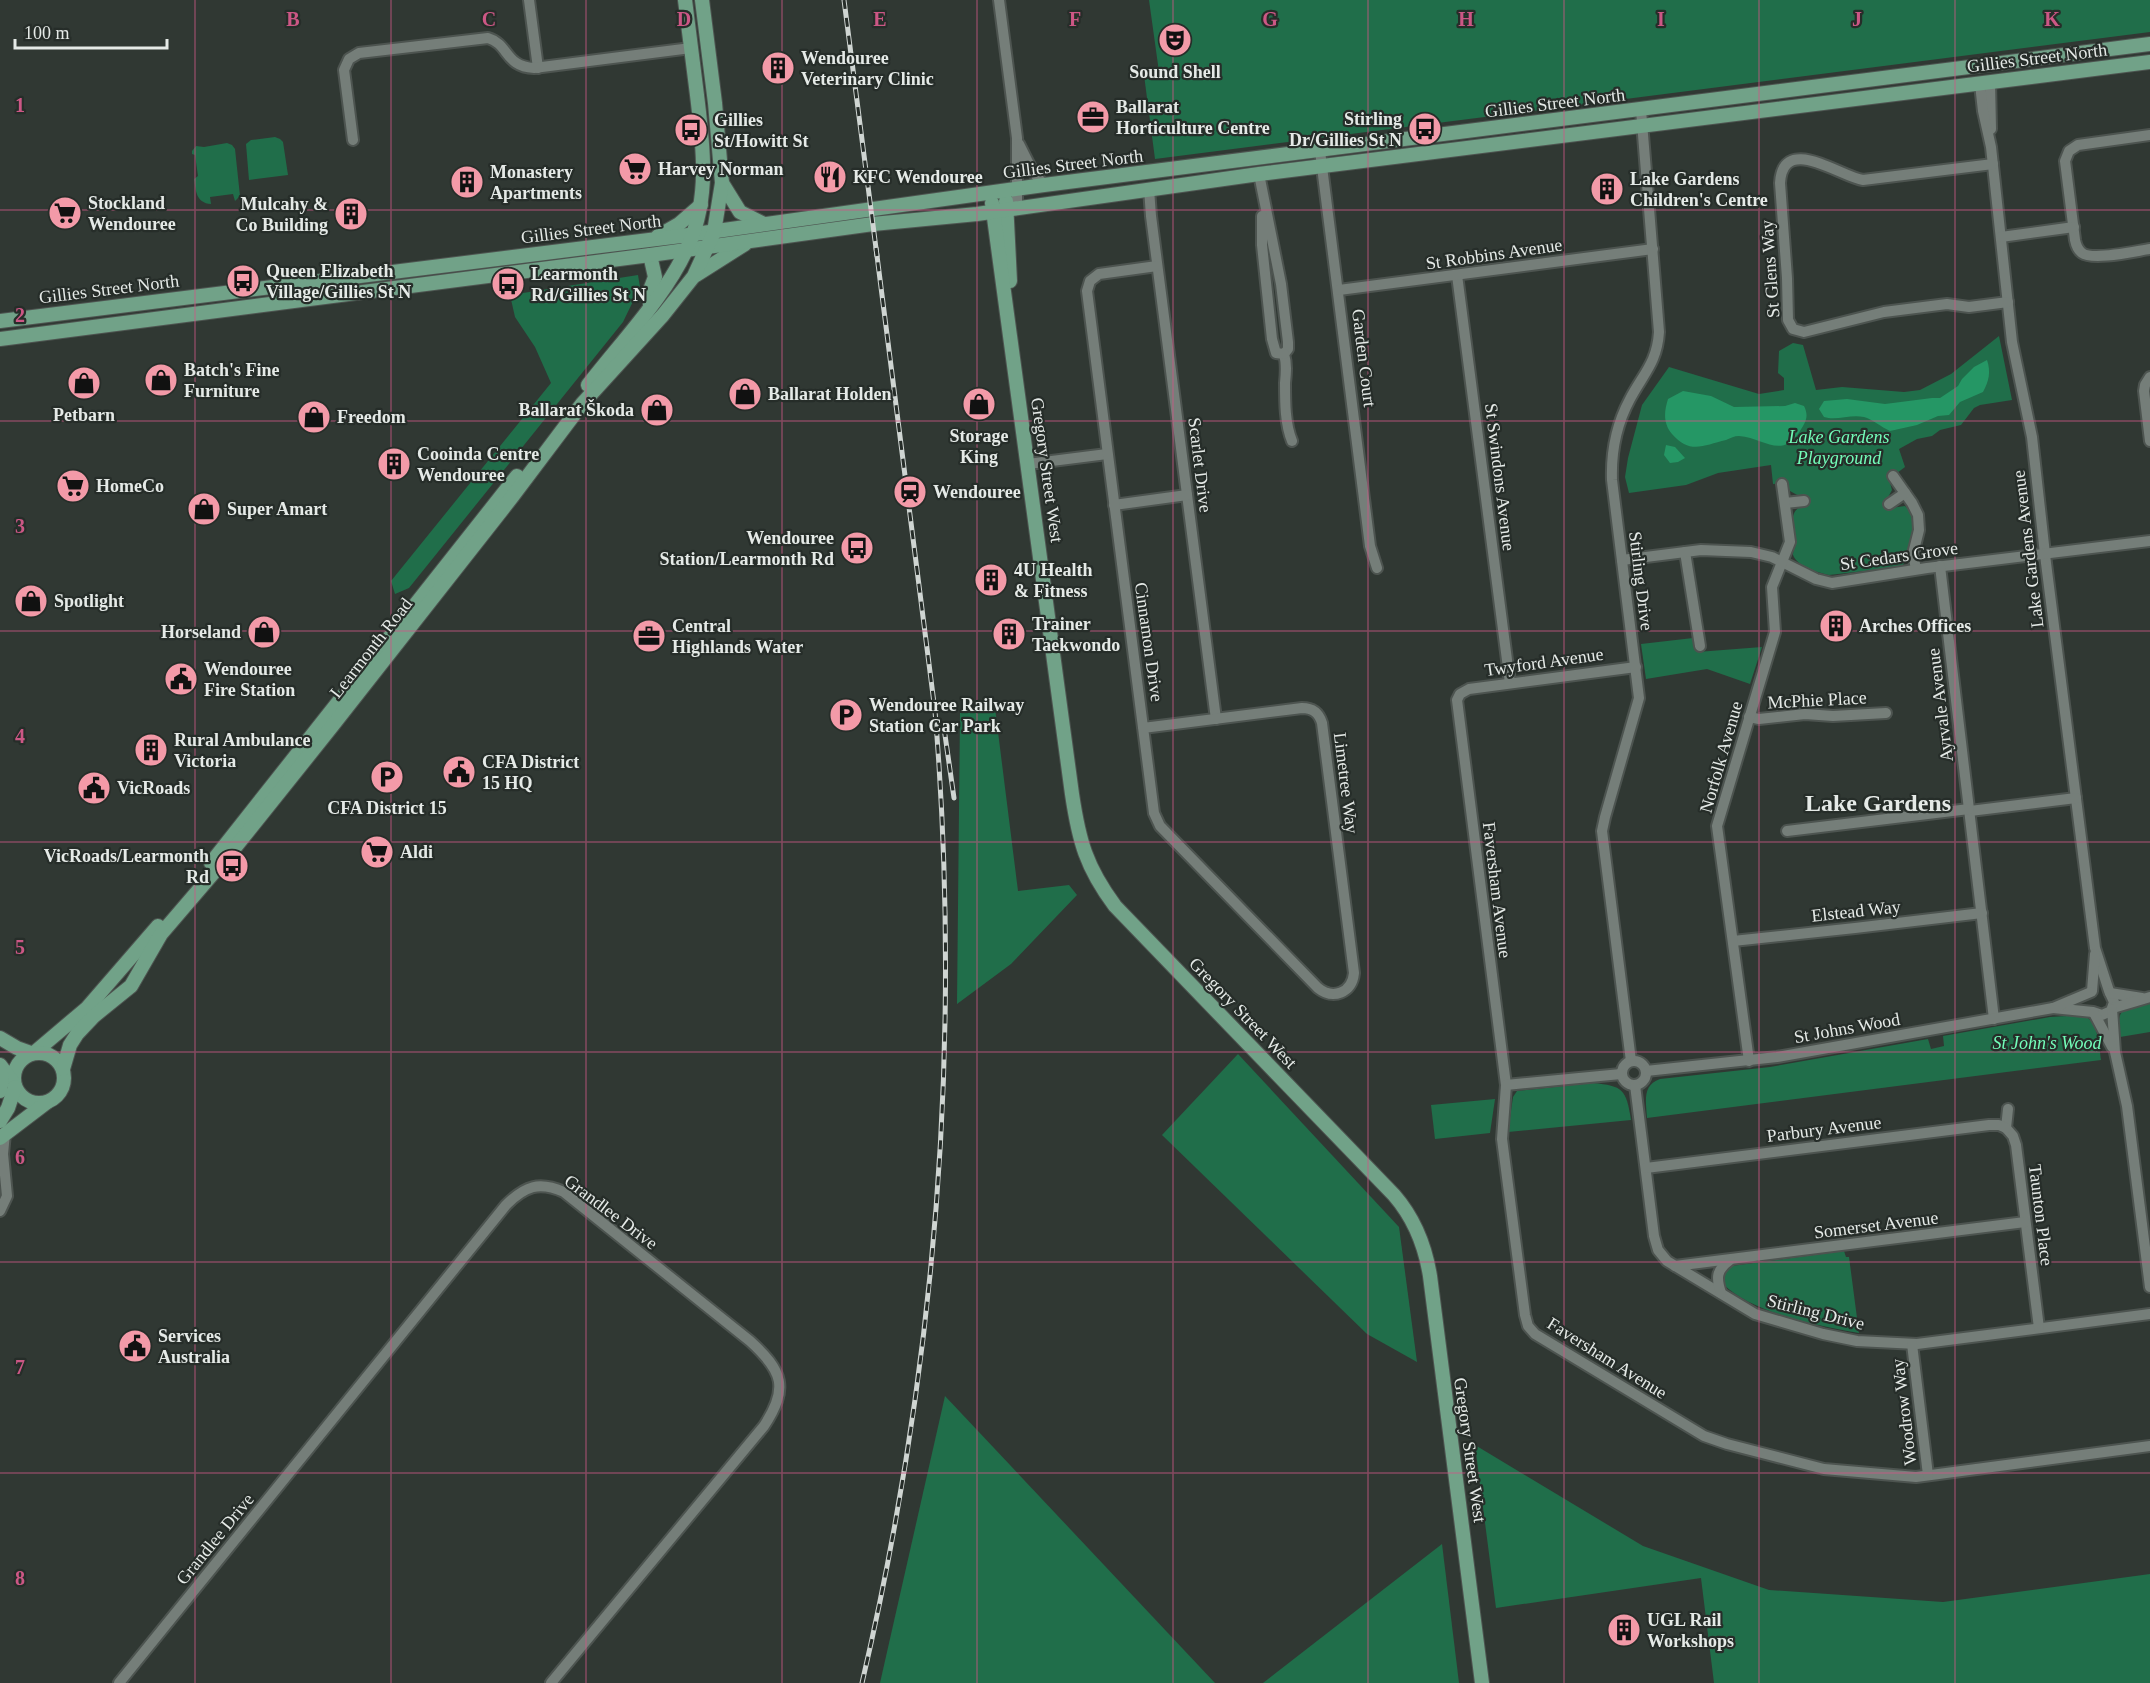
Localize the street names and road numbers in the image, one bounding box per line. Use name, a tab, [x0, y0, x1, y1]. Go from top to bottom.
street label: Gillies Street North	[1966, 39, 2108, 77]
street label: Gillies Street North	[1484, 84, 1626, 122]
street label: Gillies Street North	[1002, 145, 1144, 183]
street label: Gillies Street North	[520, 210, 662, 248]
street label: St Glens Way	[1757, 219, 1783, 319]
street label: St Robbins Avenue	[1424, 235, 1564, 273]
street label: Gillies Street North	[38, 270, 180, 308]
street label: Garden Court	[1348, 308, 1380, 408]
street label: Gregory Street West	[1027, 396, 1067, 544]
street label: St Swindons Avenue	[1481, 402, 1519, 552]
street label: Scarlet Drive	[1184, 416, 1216, 514]
street label: Lake Gardens Avenue	[2008, 469, 2048, 629]
street label: Stirling Drive	[1625, 530, 1657, 632]
street label: St Cedars Grove	[1839, 538, 1959, 574]
street label: Cinnamon Drive	[1131, 581, 1167, 703]
street label: Learmonth Road	[326, 594, 416, 702]
street label: Twyford Avenue	[1483, 644, 1605, 680]
street label: Ayrvale Avenue	[1923, 647, 1957, 763]
street label: McPhie Place	[1767, 687, 1867, 713]
street label: Norfolk Avenue	[1696, 699, 1746, 815]
street label: Limetree Way	[1330, 731, 1362, 835]
street label: Faversham Avenue	[1479, 821, 1515, 959]
street label: Elstead Way	[1810, 896, 1902, 926]
street label: Gregory Street West	[1185, 953, 1301, 1073]
street label: St Johns Wood	[1792, 1009, 1902, 1047]
street label: Parbury Avenue	[1766, 1112, 1882, 1146]
street label: Taunton Place	[2025, 1163, 2057, 1267]
street label: Grandlee Drive	[560, 1170, 662, 1254]
street label: Somerset Avenue	[1813, 1207, 1939, 1243]
street label: Stirling Drive	[1765, 1290, 1867, 1334]
street label: Faversham Avenue	[1544, 1313, 1670, 1403]
street label: Woodrow Way	[1888, 1358, 1920, 1466]
street label: Gregory Street West	[1450, 1376, 1490, 1524]
street label: Grandlee Drive	[172, 1489, 258, 1589]

